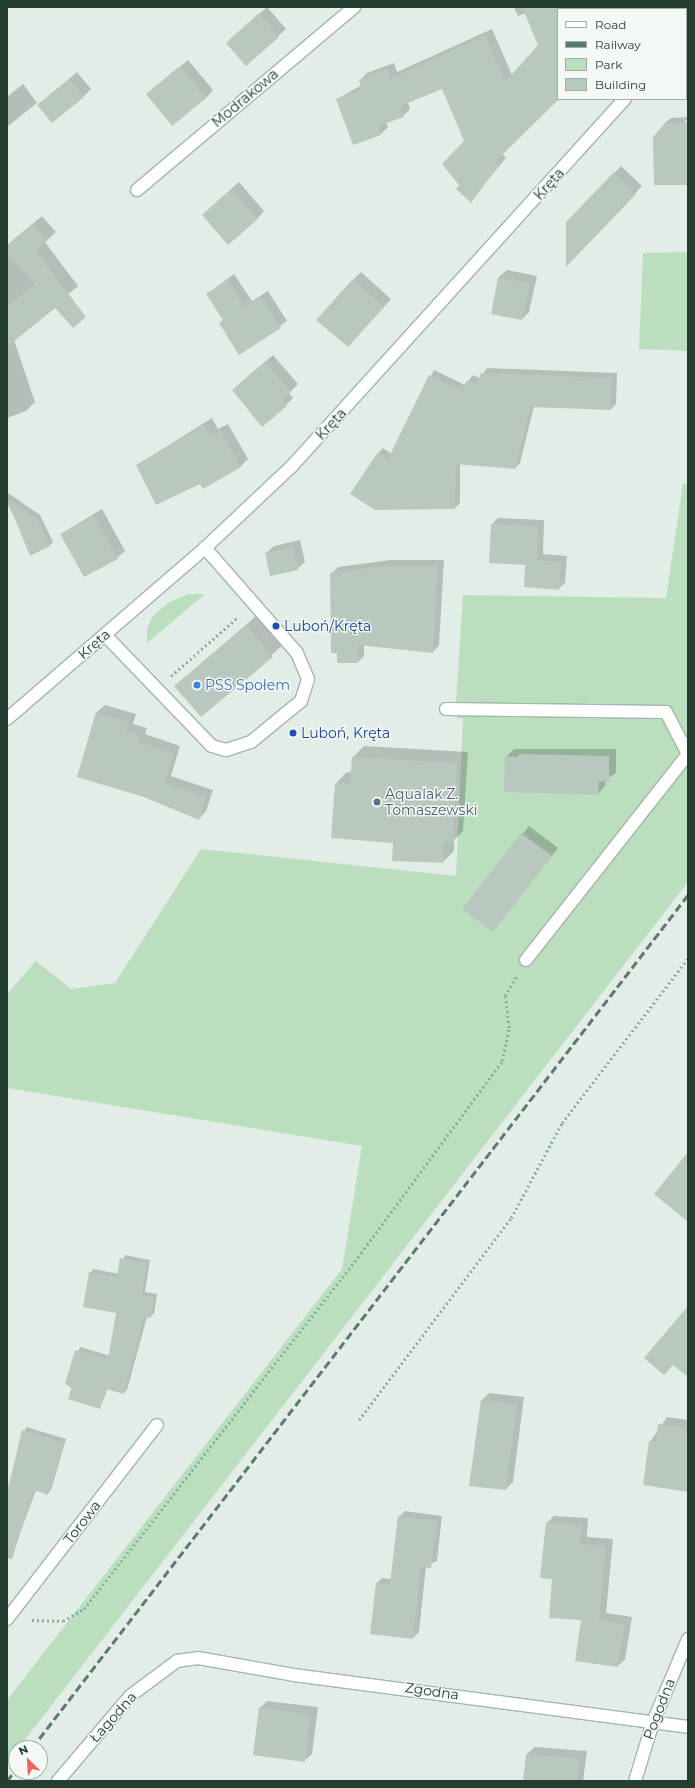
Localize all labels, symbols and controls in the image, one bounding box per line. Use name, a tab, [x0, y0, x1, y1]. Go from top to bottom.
legend	[557, 8, 687, 100]
text: Road	[595, 17, 626, 32]
text: Railway	[595, 37, 641, 52]
text: Park	[595, 57, 622, 72]
street label: Modrakowa	[208, 65, 282, 131]
text: Building	[595, 77, 646, 92]
street label: Kręta	[530, 164, 568, 204]
street label: Kręta	[312, 405, 350, 443]
place label: Luboń/Kręta	[284, 618, 371, 634]
marker: Luboń/Kręta	[271, 621, 281, 631]
street label: Kręta	[74, 625, 114, 663]
place label: PSS Społem	[205, 677, 290, 693]
marker: PSS Społem	[192, 680, 202, 690]
place label: Luboń, Kręta	[301, 725, 390, 741]
marker: Luboń, Kręta	[288, 728, 298, 738]
place label: Aqualak Z. Tomaszewski	[385, 786, 478, 818]
marker: Aqualak Z. Tomaszewski	[372, 797, 382, 807]
street label: Torowa	[60, 1497, 104, 1547]
street label: Pogodna	[640, 1676, 678, 1742]
street label: Zgodna	[404, 1679, 460, 1703]
street label: Łagodna	[86, 1688, 140, 1746]
north arrow	[8, 1740, 48, 1780]
text: N	[16, 1742, 30, 1758]

